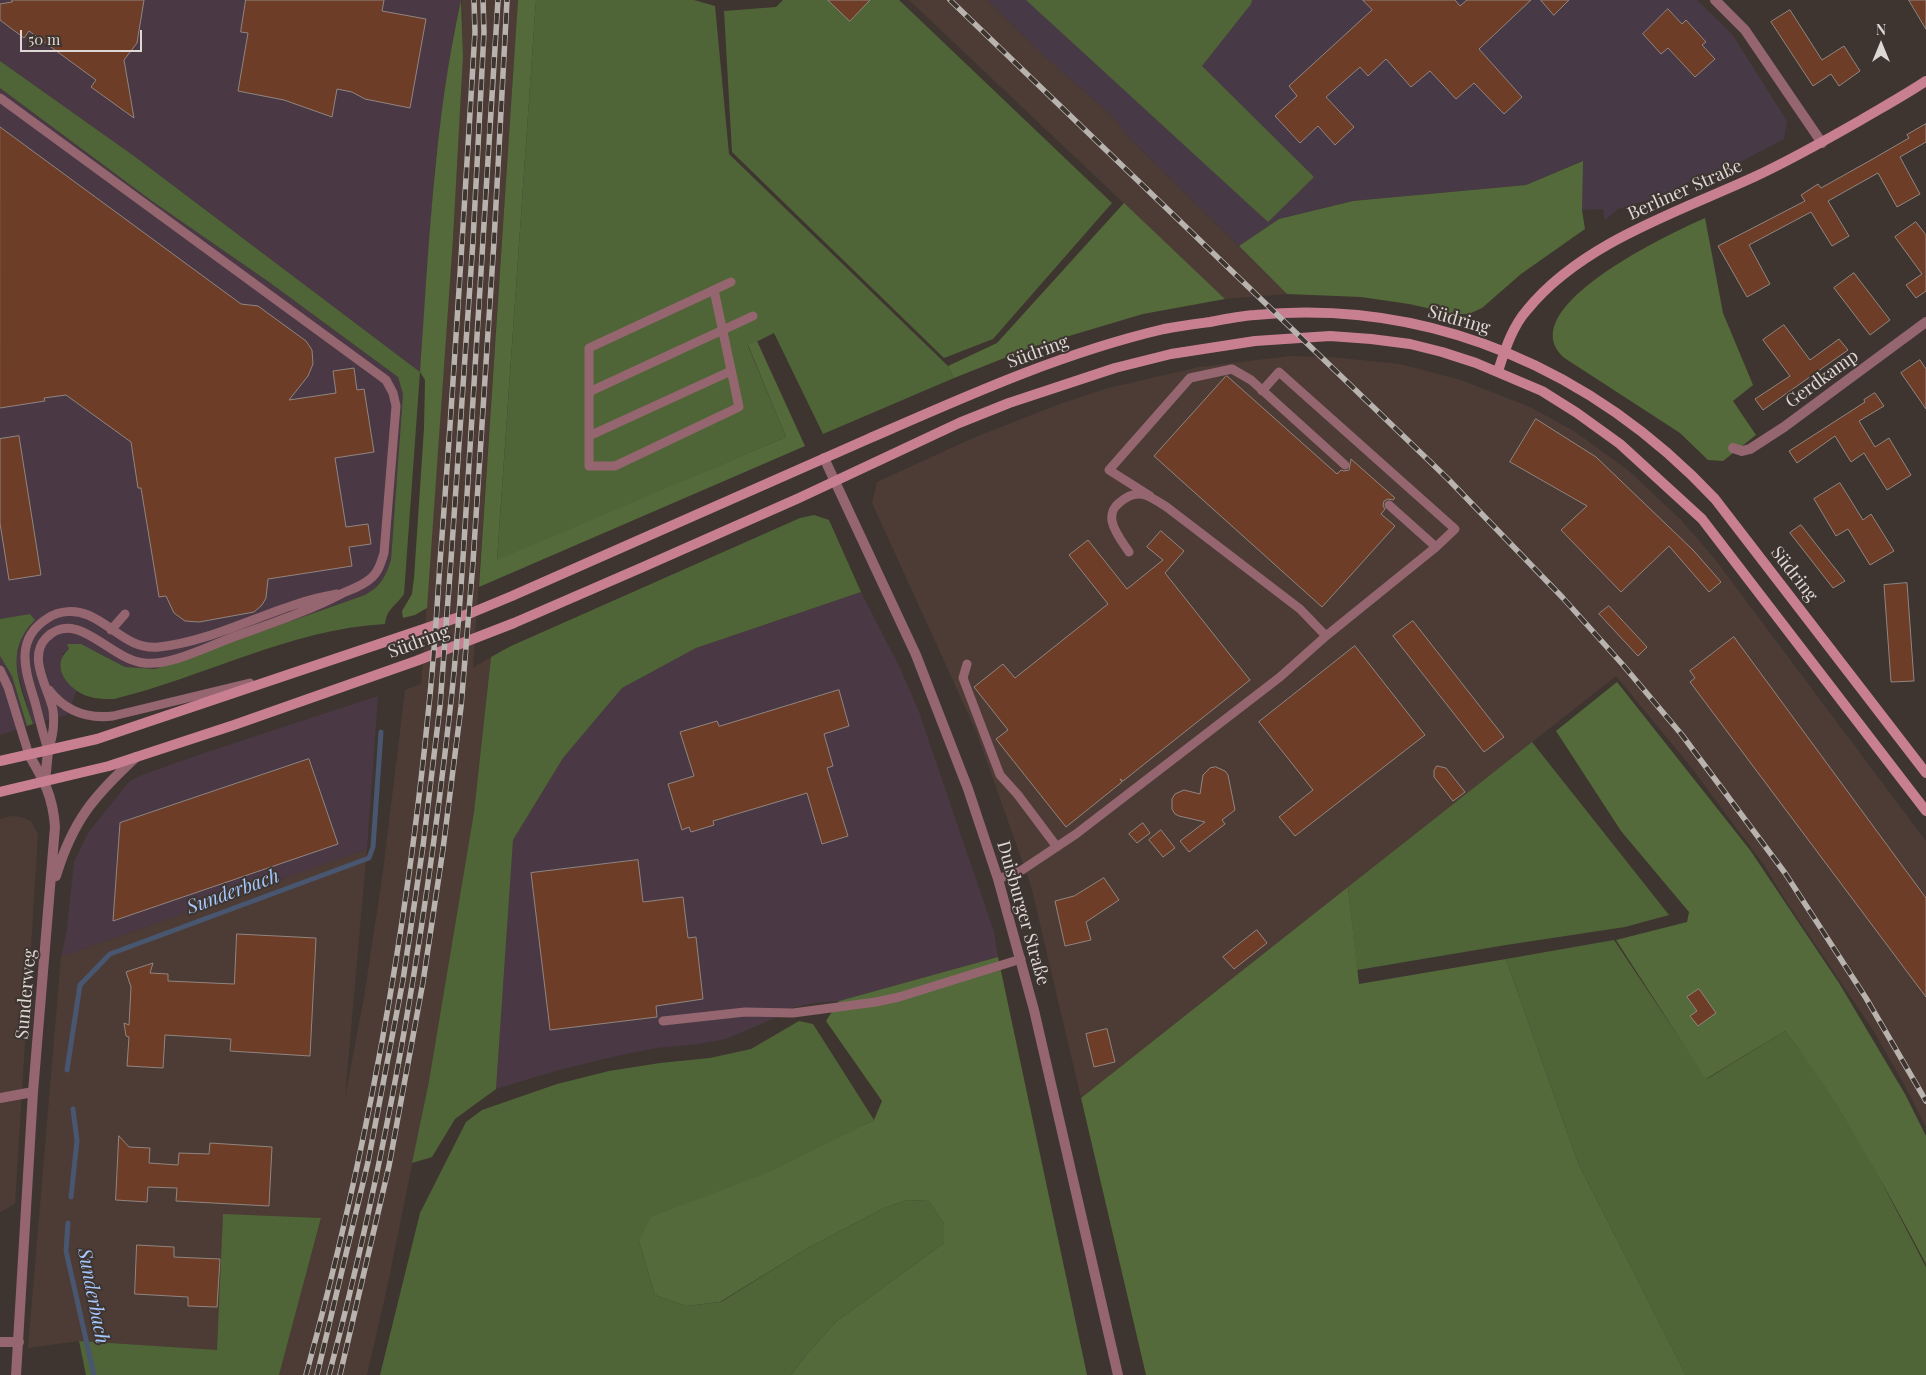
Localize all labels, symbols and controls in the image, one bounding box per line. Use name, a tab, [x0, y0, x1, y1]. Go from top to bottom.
scale bar	[22, 20, 145, 52]
north arrow	[1856, 20, 1906, 70]
text: N	[1876, 20, 1886, 39]
text: 50 m	[28, 29, 60, 49]
street label: Berliner Straße	[1624, 155, 1746, 225]
street label: Südring	[1425, 301, 1493, 339]
street label: Südring	[1004, 331, 1072, 373]
street label: Gerdkamp	[1781, 345, 1863, 413]
street label: Südring	[1766, 542, 1822, 606]
street label: Südring	[385, 621, 453, 663]
street label: Duisburger Straße	[992, 838, 1054, 988]
water label: Sunderbach	[184, 865, 282, 919]
street label: Sunderweg	[11, 948, 41, 1040]
water label: Sunderbach	[73, 1246, 113, 1346]

